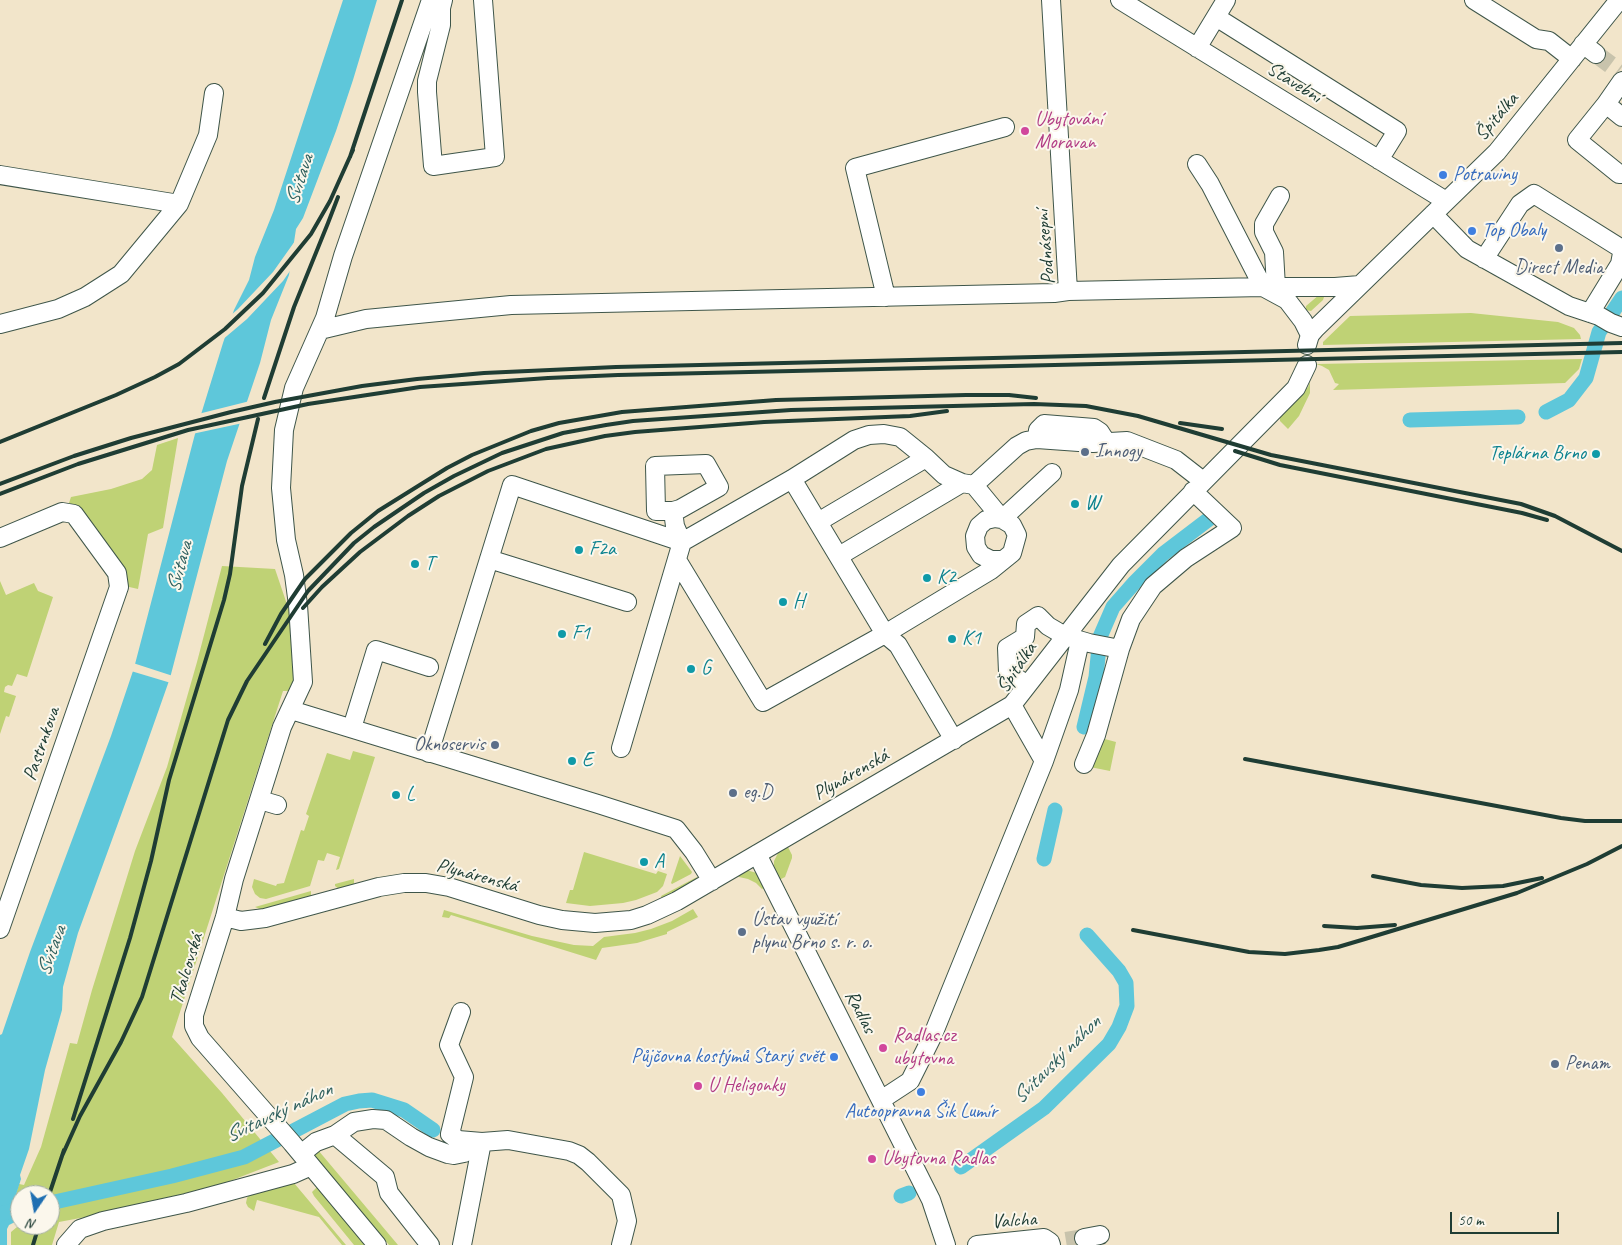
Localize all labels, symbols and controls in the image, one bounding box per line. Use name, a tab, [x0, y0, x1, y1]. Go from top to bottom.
street label: Stavební	[1262, 57, 1326, 109]
street label: Špitálka	[1470, 88, 1524, 146]
place label: Ubytování Moravan	[1035, 108, 1102, 155]
marker: Ubytování Moravan	[1019, 125, 1031, 137]
water label: Svitava	[280, 152, 320, 208]
place label: Potraviny	[1453, 163, 1517, 187]
marker: Potraviny	[1437, 169, 1449, 181]
street label: Podnásepní	[1031, 209, 1061, 285]
place label: Top Obaly	[1482, 219, 1546, 243]
marker: Top Obaly	[1466, 225, 1478, 237]
marker: Direct Media	[1553, 242, 1565, 254]
place label: Direct Media	[1515, 256, 1603, 280]
place label: Innogy	[1095, 440, 1142, 464]
place label: Teplárna Brno	[1489, 442, 1586, 466]
marker: Innogy	[1079, 446, 1091, 458]
marker: Teplárna Brno	[1590, 448, 1602, 460]
place label: W	[1085, 492, 1099, 516]
marker: W	[1069, 498, 1081, 510]
place label: F2a	[589, 538, 616, 562]
water label: Svitava	[161, 539, 199, 595]
marker: F2a	[573, 544, 585, 556]
place label: T	[425, 552, 434, 576]
marker: T	[409, 558, 421, 570]
place label: K2	[937, 566, 956, 590]
marker: K2	[921, 572, 933, 584]
place label: H	[793, 590, 804, 614]
marker: H	[777, 596, 789, 608]
place label: F1	[572, 622, 590, 646]
place label: K1	[962, 627, 981, 651]
marker: F1	[556, 628, 568, 640]
marker: K1	[946, 633, 958, 645]
street label: Špitálka	[991, 638, 1043, 698]
place label: G	[701, 657, 711, 681]
marker: G	[685, 663, 697, 675]
street label: Pastrnkova	[18, 704, 66, 784]
place label: Oknoservis	[414, 733, 485, 757]
marker: Oknoservis	[489, 739, 501, 751]
street label: Plynárenská	[809, 744, 893, 806]
place label: E	[582, 749, 593, 773]
marker: E	[566, 755, 578, 767]
place label: eg.D	[743, 781, 772, 805]
place label: L	[406, 783, 415, 807]
marker: eg.D	[727, 787, 739, 799]
marker: L	[390, 789, 402, 801]
place label: A	[654, 850, 664, 874]
street label: Plynárenská	[434, 854, 520, 898]
marker: A	[638, 856, 650, 868]
place label: Ústav využití plynu Brno s. r. o.	[752, 908, 872, 955]
water label: Svitava	[31, 923, 73, 979]
marker: Ústav využití plynu Brno s. r. o.	[736, 926, 748, 938]
street label: Tkalcovská	[165, 931, 209, 1007]
street label: Radlas	[839, 986, 881, 1038]
water label: Svitavský náhon	[1007, 1010, 1107, 1110]
place label: Radlas.cz ubytovna	[893, 1024, 956, 1071]
marker: Radlas.cz ubytovna	[877, 1042, 889, 1054]
place label: Půjčovna kostýmů Starý svět	[631, 1045, 824, 1069]
marker: Půjčovna kostýmů Starý svět	[828, 1051, 840, 1063]
place label: Penam	[1565, 1052, 1610, 1076]
marker: Penam	[1549, 1058, 1561, 1070]
place label: U Heligonky	[708, 1074, 785, 1098]
water label: Svitavský náhon	[222, 1077, 336, 1149]
marker: U Heligonky	[692, 1080, 704, 1092]
marker: Autoopravna Šik Lumír	[915, 1086, 927, 1098]
place label: Autoopravna Šik Lumír	[845, 1100, 997, 1124]
place label: Ubytovna Radlas	[882, 1147, 995, 1171]
marker: Ubytovna Radlas	[866, 1153, 878, 1165]
north arrow	[10, 1185, 60, 1235]
scale bar	[1452, 1202, 1561, 1234]
street label: Valcha	[991, 1207, 1037, 1235]
text: 50 m	[1458, 1211, 1484, 1230]
text: N	[26, 1215, 38, 1233]

